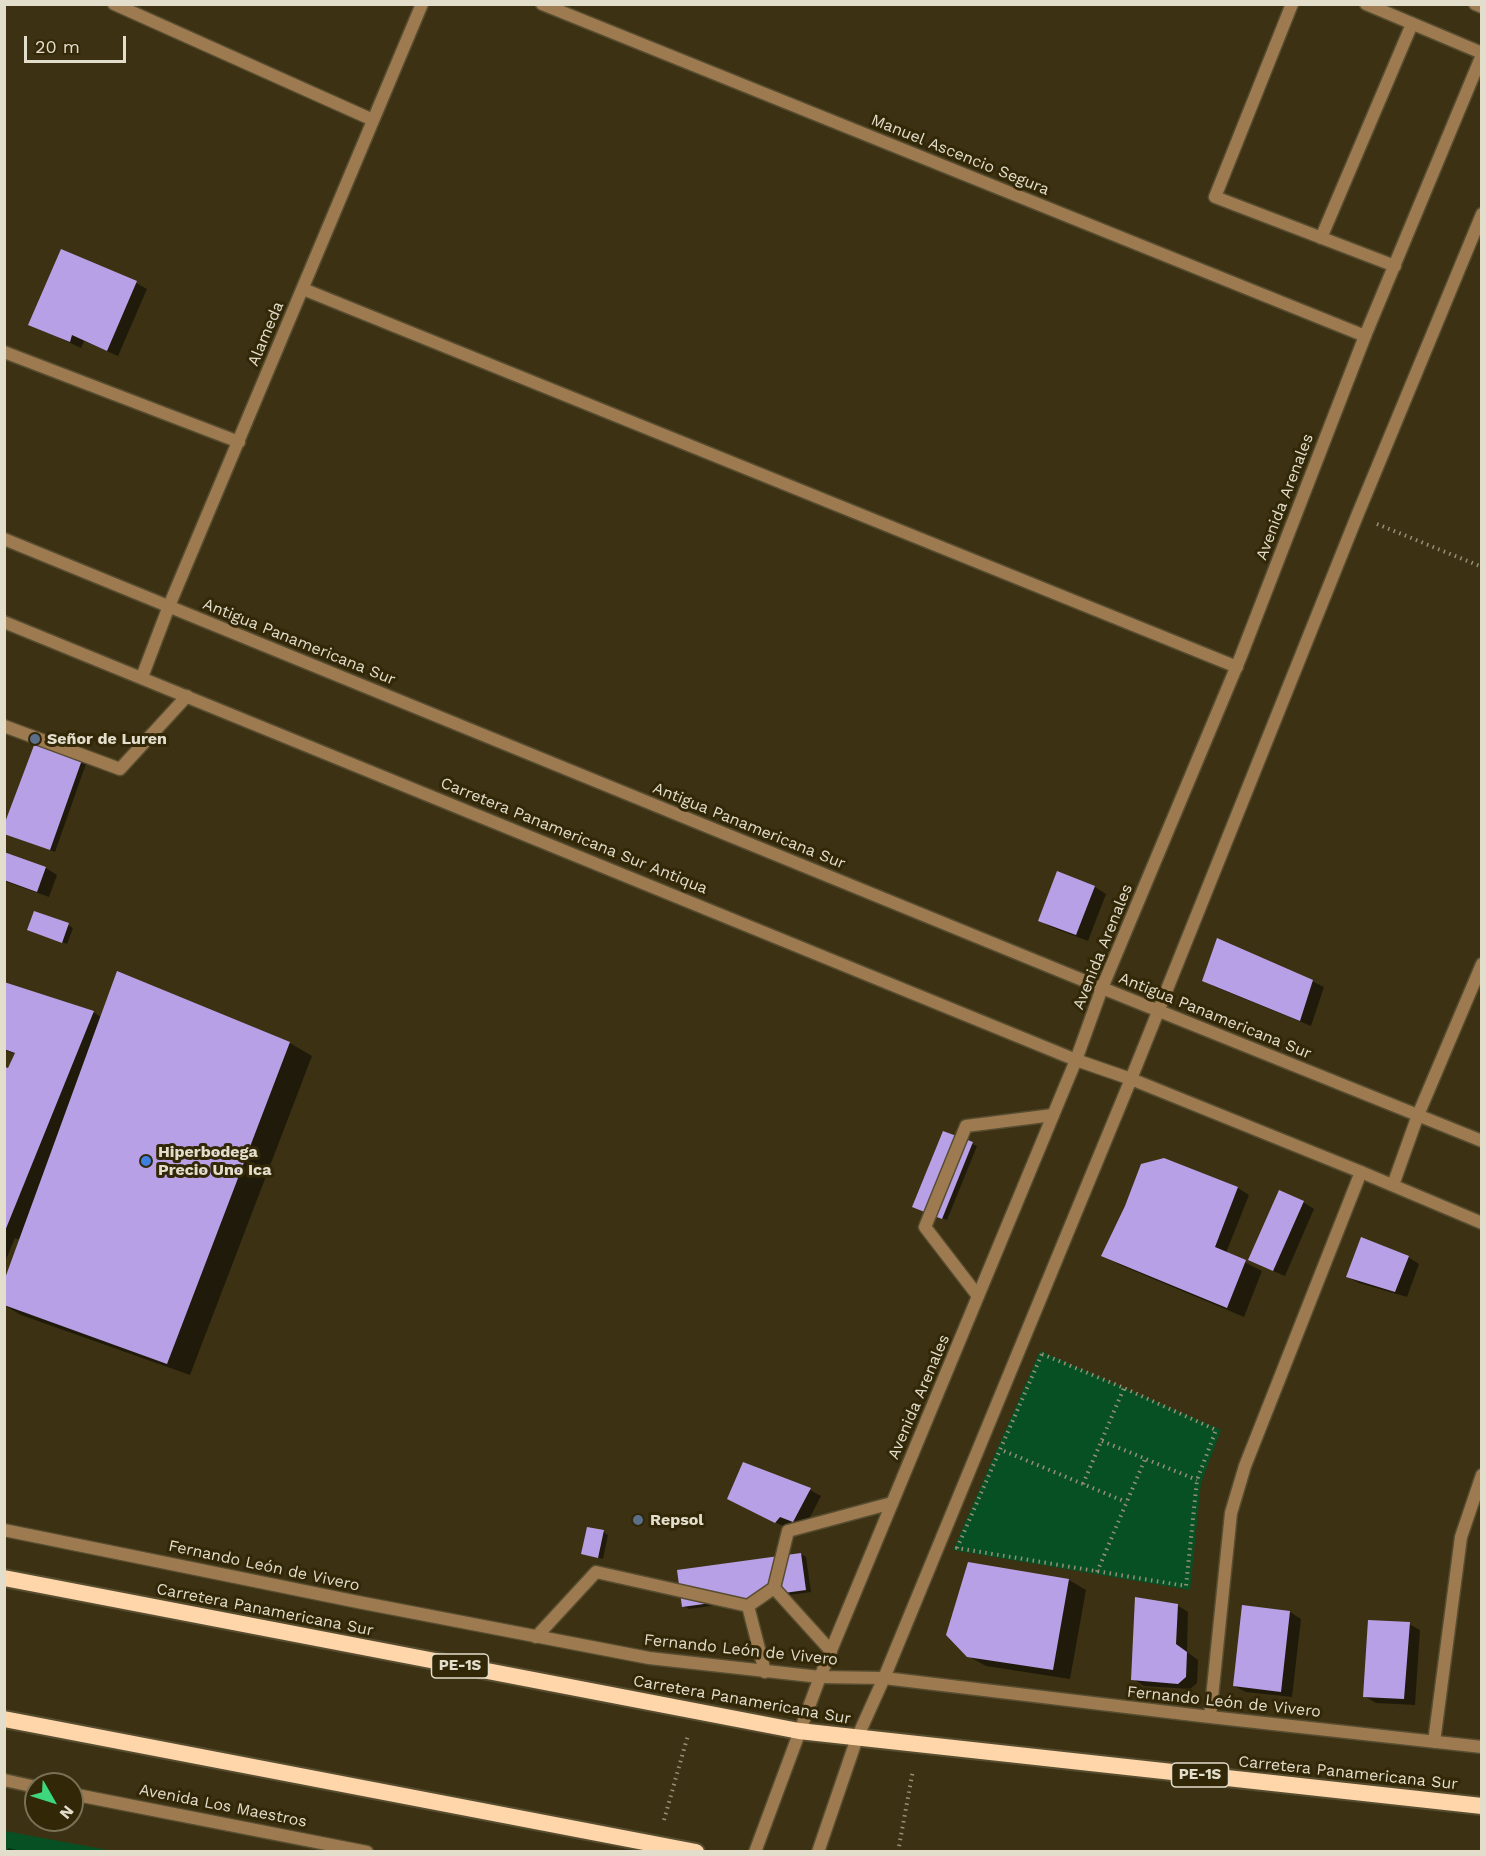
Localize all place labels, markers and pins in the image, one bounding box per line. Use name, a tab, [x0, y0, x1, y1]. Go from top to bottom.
place label: Señor de Luren	[47, 729, 167, 749]
marker: Señor de Luren	[28, 732, 42, 746]
place label: Hiperbodega Precio Uno Ica	[158, 1142, 271, 1180]
marker: Hiperbodega Precio Uno Ica	[139, 1154, 153, 1168]
place label: Repsol	[650, 1510, 704, 1530]
marker: Repsol	[631, 1513, 645, 1527]

